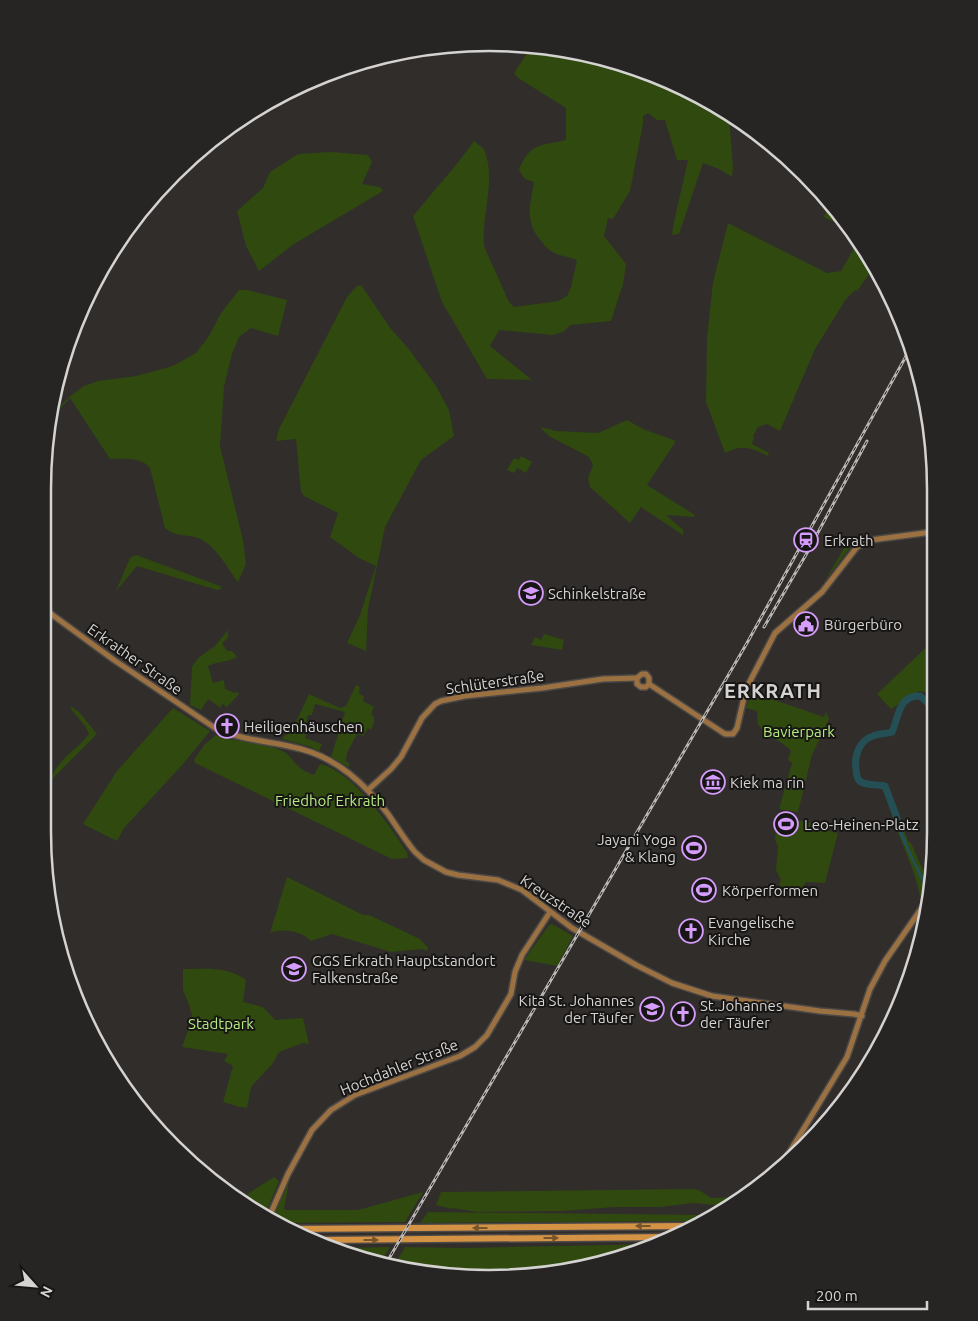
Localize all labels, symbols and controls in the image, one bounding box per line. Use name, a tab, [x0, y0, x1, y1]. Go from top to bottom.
station icon: Erkrath	[793, 527, 819, 553]
place label: Erkrath	[824, 532, 874, 549]
school or university icon: Schinkelstraße	[518, 580, 544, 606]
place label: Schinkelstraße	[548, 585, 646, 602]
public building icon: Bürgerbüro	[793, 611, 819, 637]
place label: Bürgerbüro	[824, 616, 902, 633]
street label: Erkrather Straße	[85, 620, 185, 698]
street label: Schlüterstraße	[445, 667, 545, 697]
district label: ERKRATH	[724, 679, 822, 702]
church icon: Heiligenhäuschen	[214, 713, 240, 739]
place label: Heiligenhäuschen	[244, 718, 363, 735]
park label: Bavierpark	[763, 723, 835, 740]
museum icon: Kiek ma rin	[700, 769, 726, 795]
place label: Kiek ma rin	[730, 774, 804, 791]
park label: Friedhof Erkrath	[275, 792, 385, 809]
sports icon: Leo-Heinen-Platz	[773, 811, 799, 837]
place label: Leo-Heinen-Platz	[804, 816, 919, 833]
place label: Jayani Yoga & Klang	[597, 831, 676, 865]
sports icon: Jayani Yoga & Klang	[681, 835, 707, 861]
street label: Kreuzstraße	[517, 871, 595, 931]
sports icon: Körperformen	[691, 877, 717, 903]
place label: Körperformen	[722, 882, 818, 899]
place label: Evangelische Kirche	[708, 914, 795, 948]
church icon: Evangelische Kirche	[678, 918, 704, 944]
place label: GGS Erkrath Hauptstandort Falkenstraße	[312, 952, 495, 986]
school or university icon: GGS Erkrath Hauptstandort Falkenstraße	[281, 956, 307, 982]
place label: Kita St. Johannes der Täufer	[518, 992, 634, 1026]
school or university icon: Kita St. Johannes der Täufer	[639, 996, 665, 1022]
place label: St.Johannes der Täufer	[700, 997, 782, 1031]
church icon: St.Johannes der Täufer	[670, 1001, 696, 1027]
park label: Stadtpark	[188, 1015, 254, 1032]
street label: Hochdahler Straße	[338, 1036, 460, 1098]
one-way arrow	[634, 1223, 650, 1231]
one-way arrow	[472, 1224, 488, 1232]
one-way arrow	[543, 1234, 559, 1242]
one-way arrow	[363, 1236, 379, 1244]
north arrow	[10, 1261, 60, 1311]
scale bar	[808, 1278, 927, 1310]
text: N	[37, 1284, 56, 1300]
text: 200 m	[816, 1287, 858, 1304]

